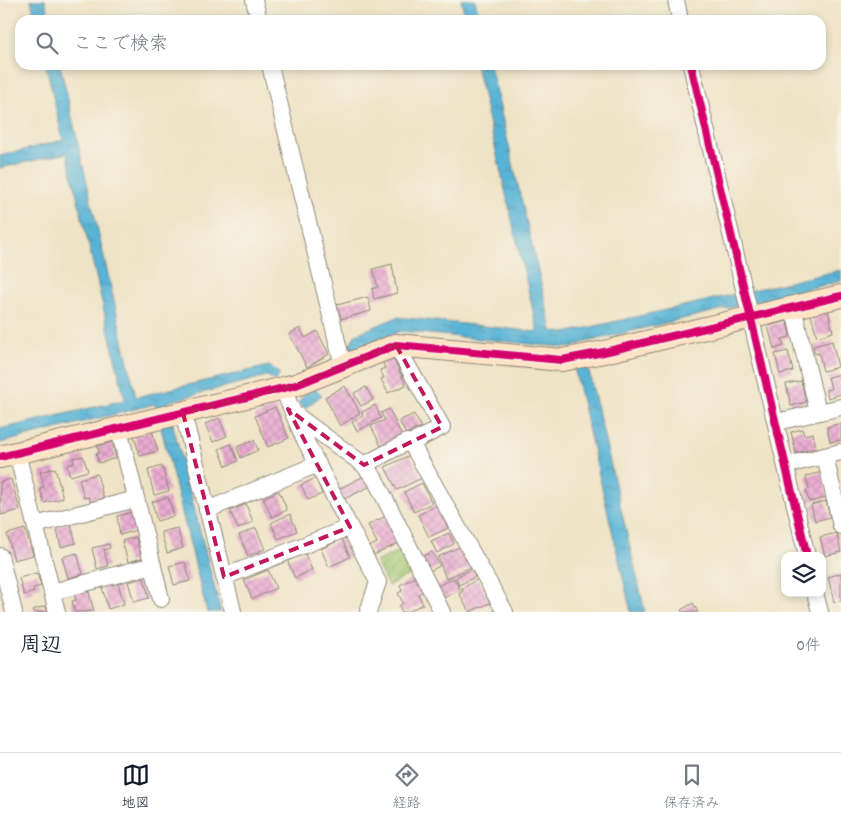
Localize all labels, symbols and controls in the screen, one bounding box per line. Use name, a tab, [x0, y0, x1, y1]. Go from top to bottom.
search box	[15, 15, 826, 70]
icon: search	[33, 29, 61, 57]
text: ここで検索	[73, 32, 168, 59]
map controls	[781, 552, 826, 597]
button: layers	[781, 552, 826, 597]
text: 周辺	[20, 632, 62, 662]
text: 0件	[796, 635, 821, 658]
tab: 地図	[122, 761, 150, 814]
tab: 経路	[393, 761, 421, 814]
tab: 保存済み	[664, 761, 720, 814]

